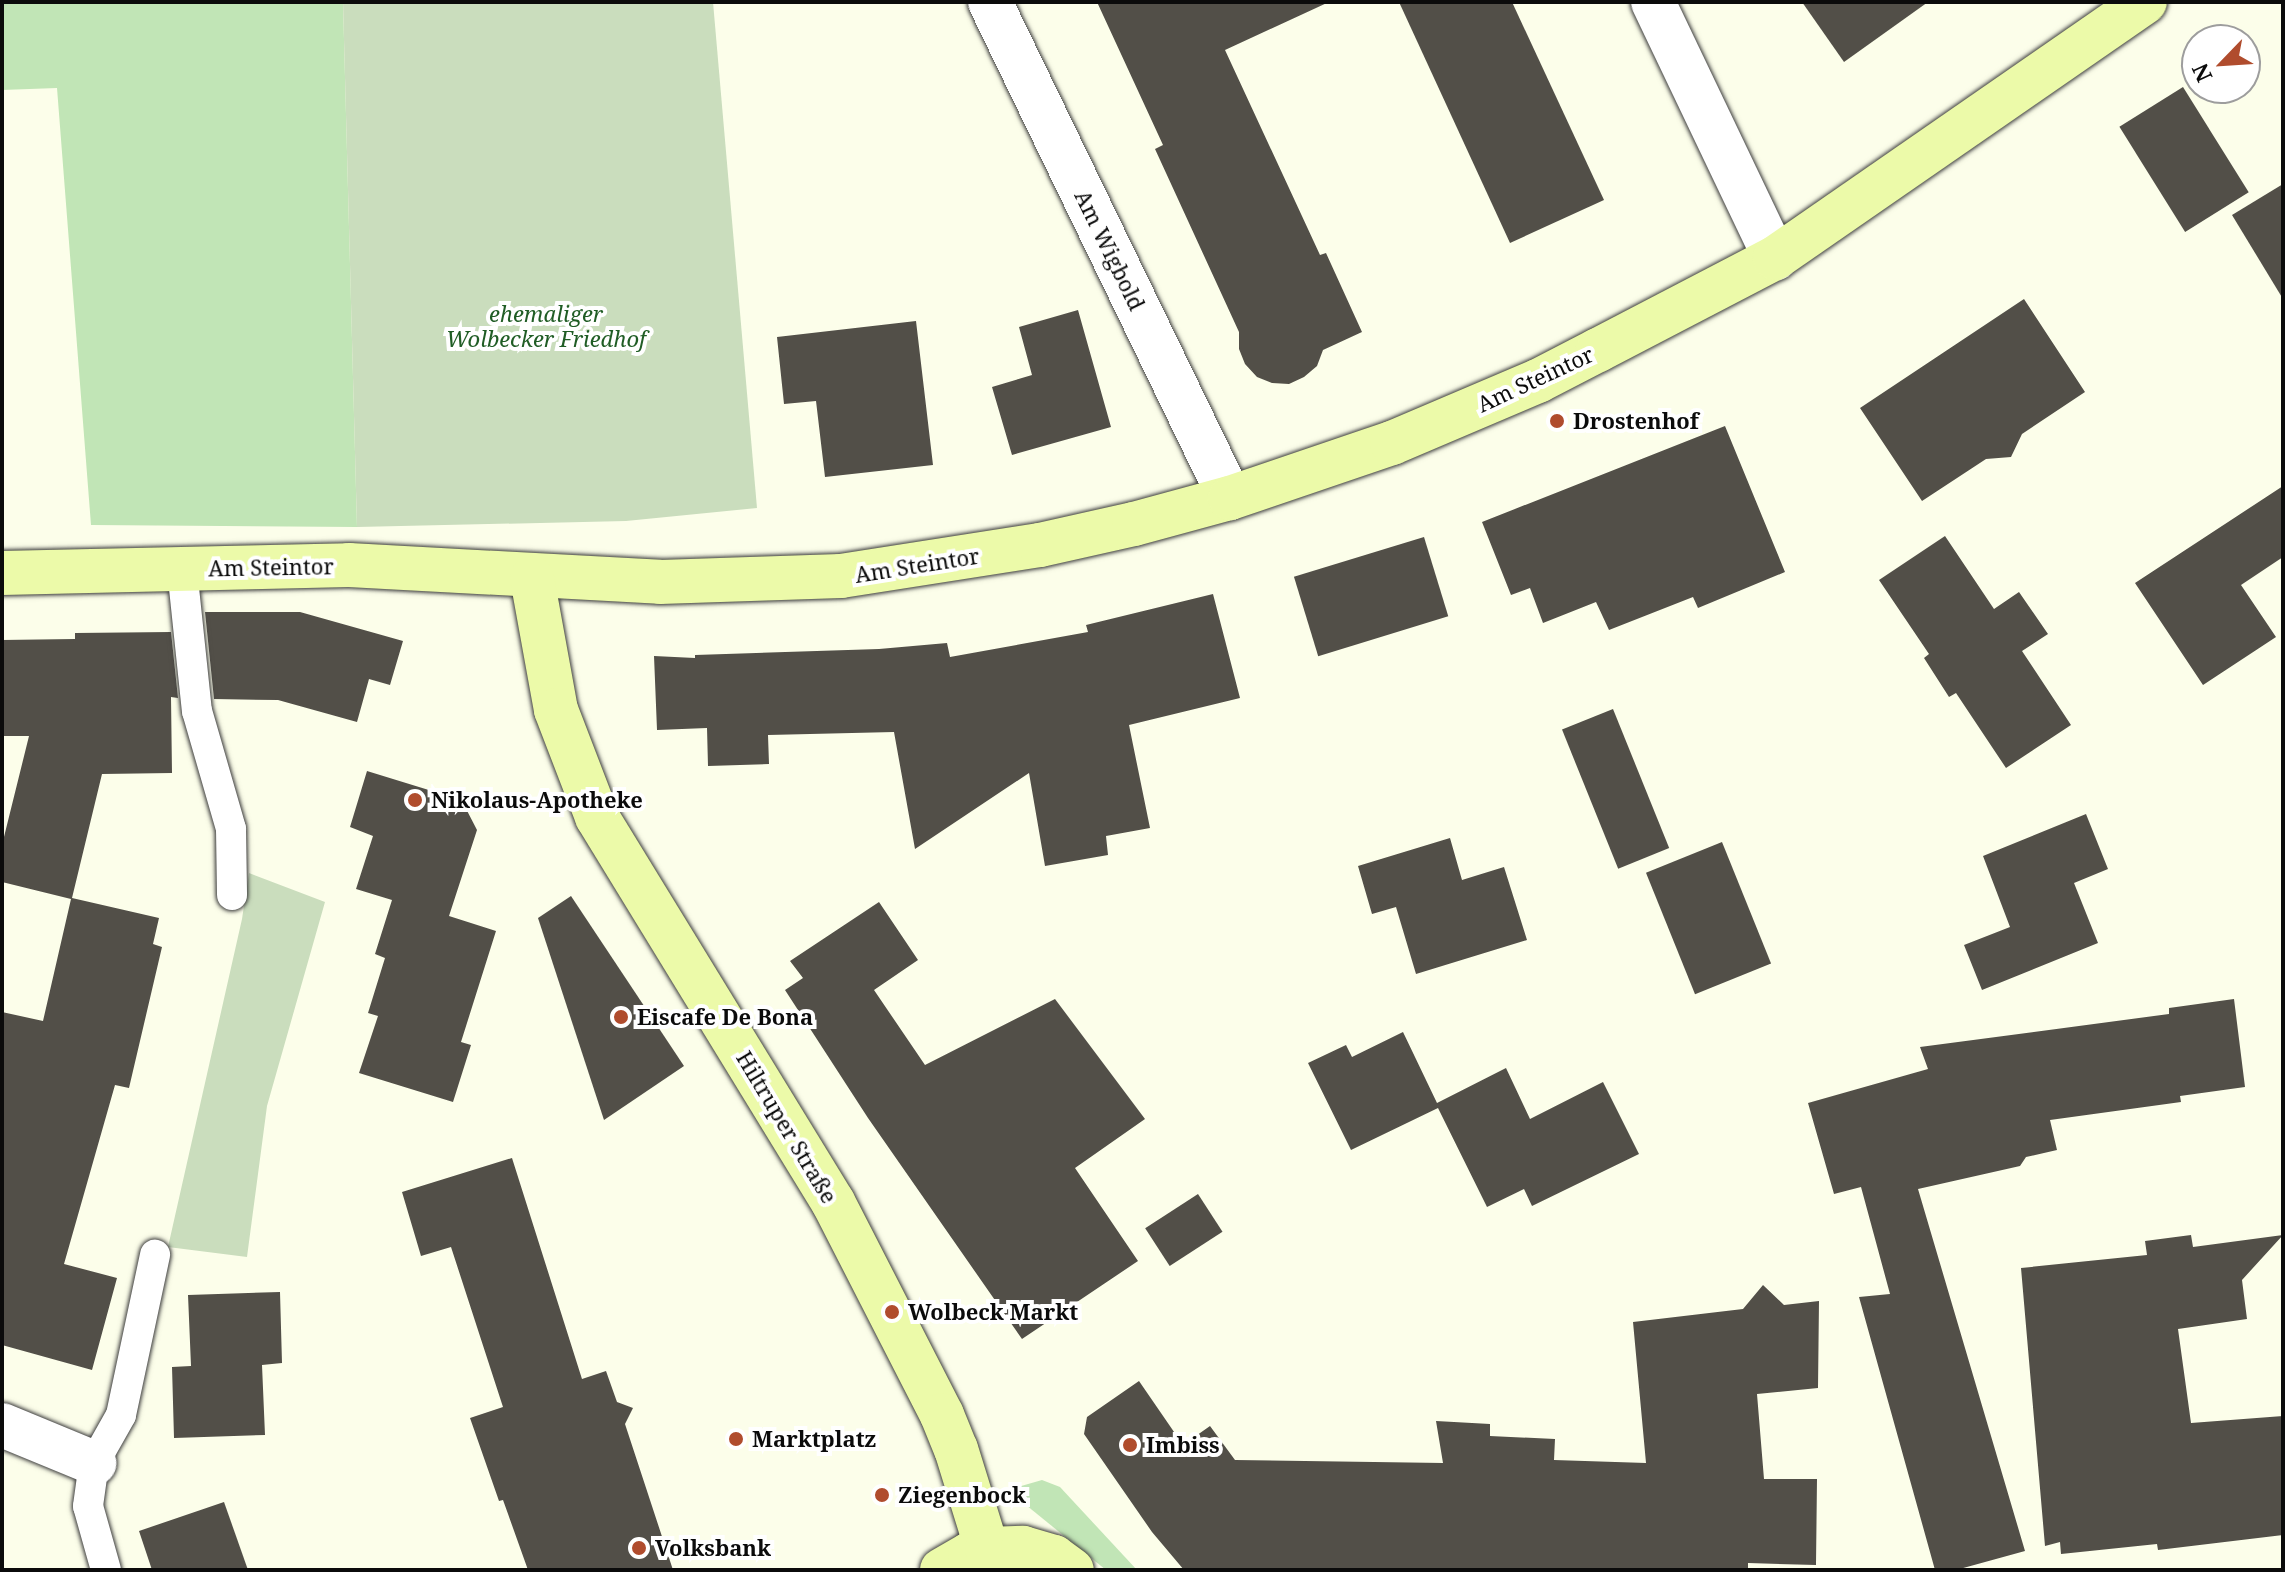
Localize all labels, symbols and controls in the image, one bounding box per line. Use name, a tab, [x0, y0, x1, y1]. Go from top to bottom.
north arrow	[2181, 24, 2261, 104]
text: N	[2184, 59, 2218, 87]
street label: Am Wigbold	[1070, 186, 1150, 314]
park label: ehemaliger Wolbecker Friedhof	[446, 300, 646, 352]
street label: Am Steintor	[1473, 341, 1597, 417]
place label: Drostenhof	[1573, 408, 1699, 434]
marker: Drostenhof	[1548, 412, 1566, 430]
street label: Am Steintor	[853, 542, 981, 588]
street label: Am Steintor	[208, 553, 334, 581]
place label: Nikolaus-Apotheke	[431, 787, 643, 813]
marker: Nikolaus-Apotheke	[406, 791, 424, 809]
place label: Eiscafe De Bona	[637, 1004, 813, 1030]
marker: Eiscafe De Bona	[612, 1008, 630, 1026]
street label: Hiltruper Straße	[731, 1046, 843, 1208]
place label: Wolbeck Markt	[908, 1299, 1078, 1325]
marker: Wolbeck Markt	[883, 1303, 901, 1321]
place label: Marktplatz	[752, 1426, 876, 1452]
marker: Marktplatz	[727, 1430, 745, 1448]
place label: Imbiss	[1146, 1432, 1220, 1458]
marker: Imbiss	[1121, 1436, 1139, 1454]
place label: Ziegenbock	[898, 1482, 1026, 1508]
marker: Ziegenbock	[873, 1486, 891, 1504]
place label: Volksbank	[655, 1535, 771, 1561]
marker: Volksbank	[630, 1539, 648, 1557]

